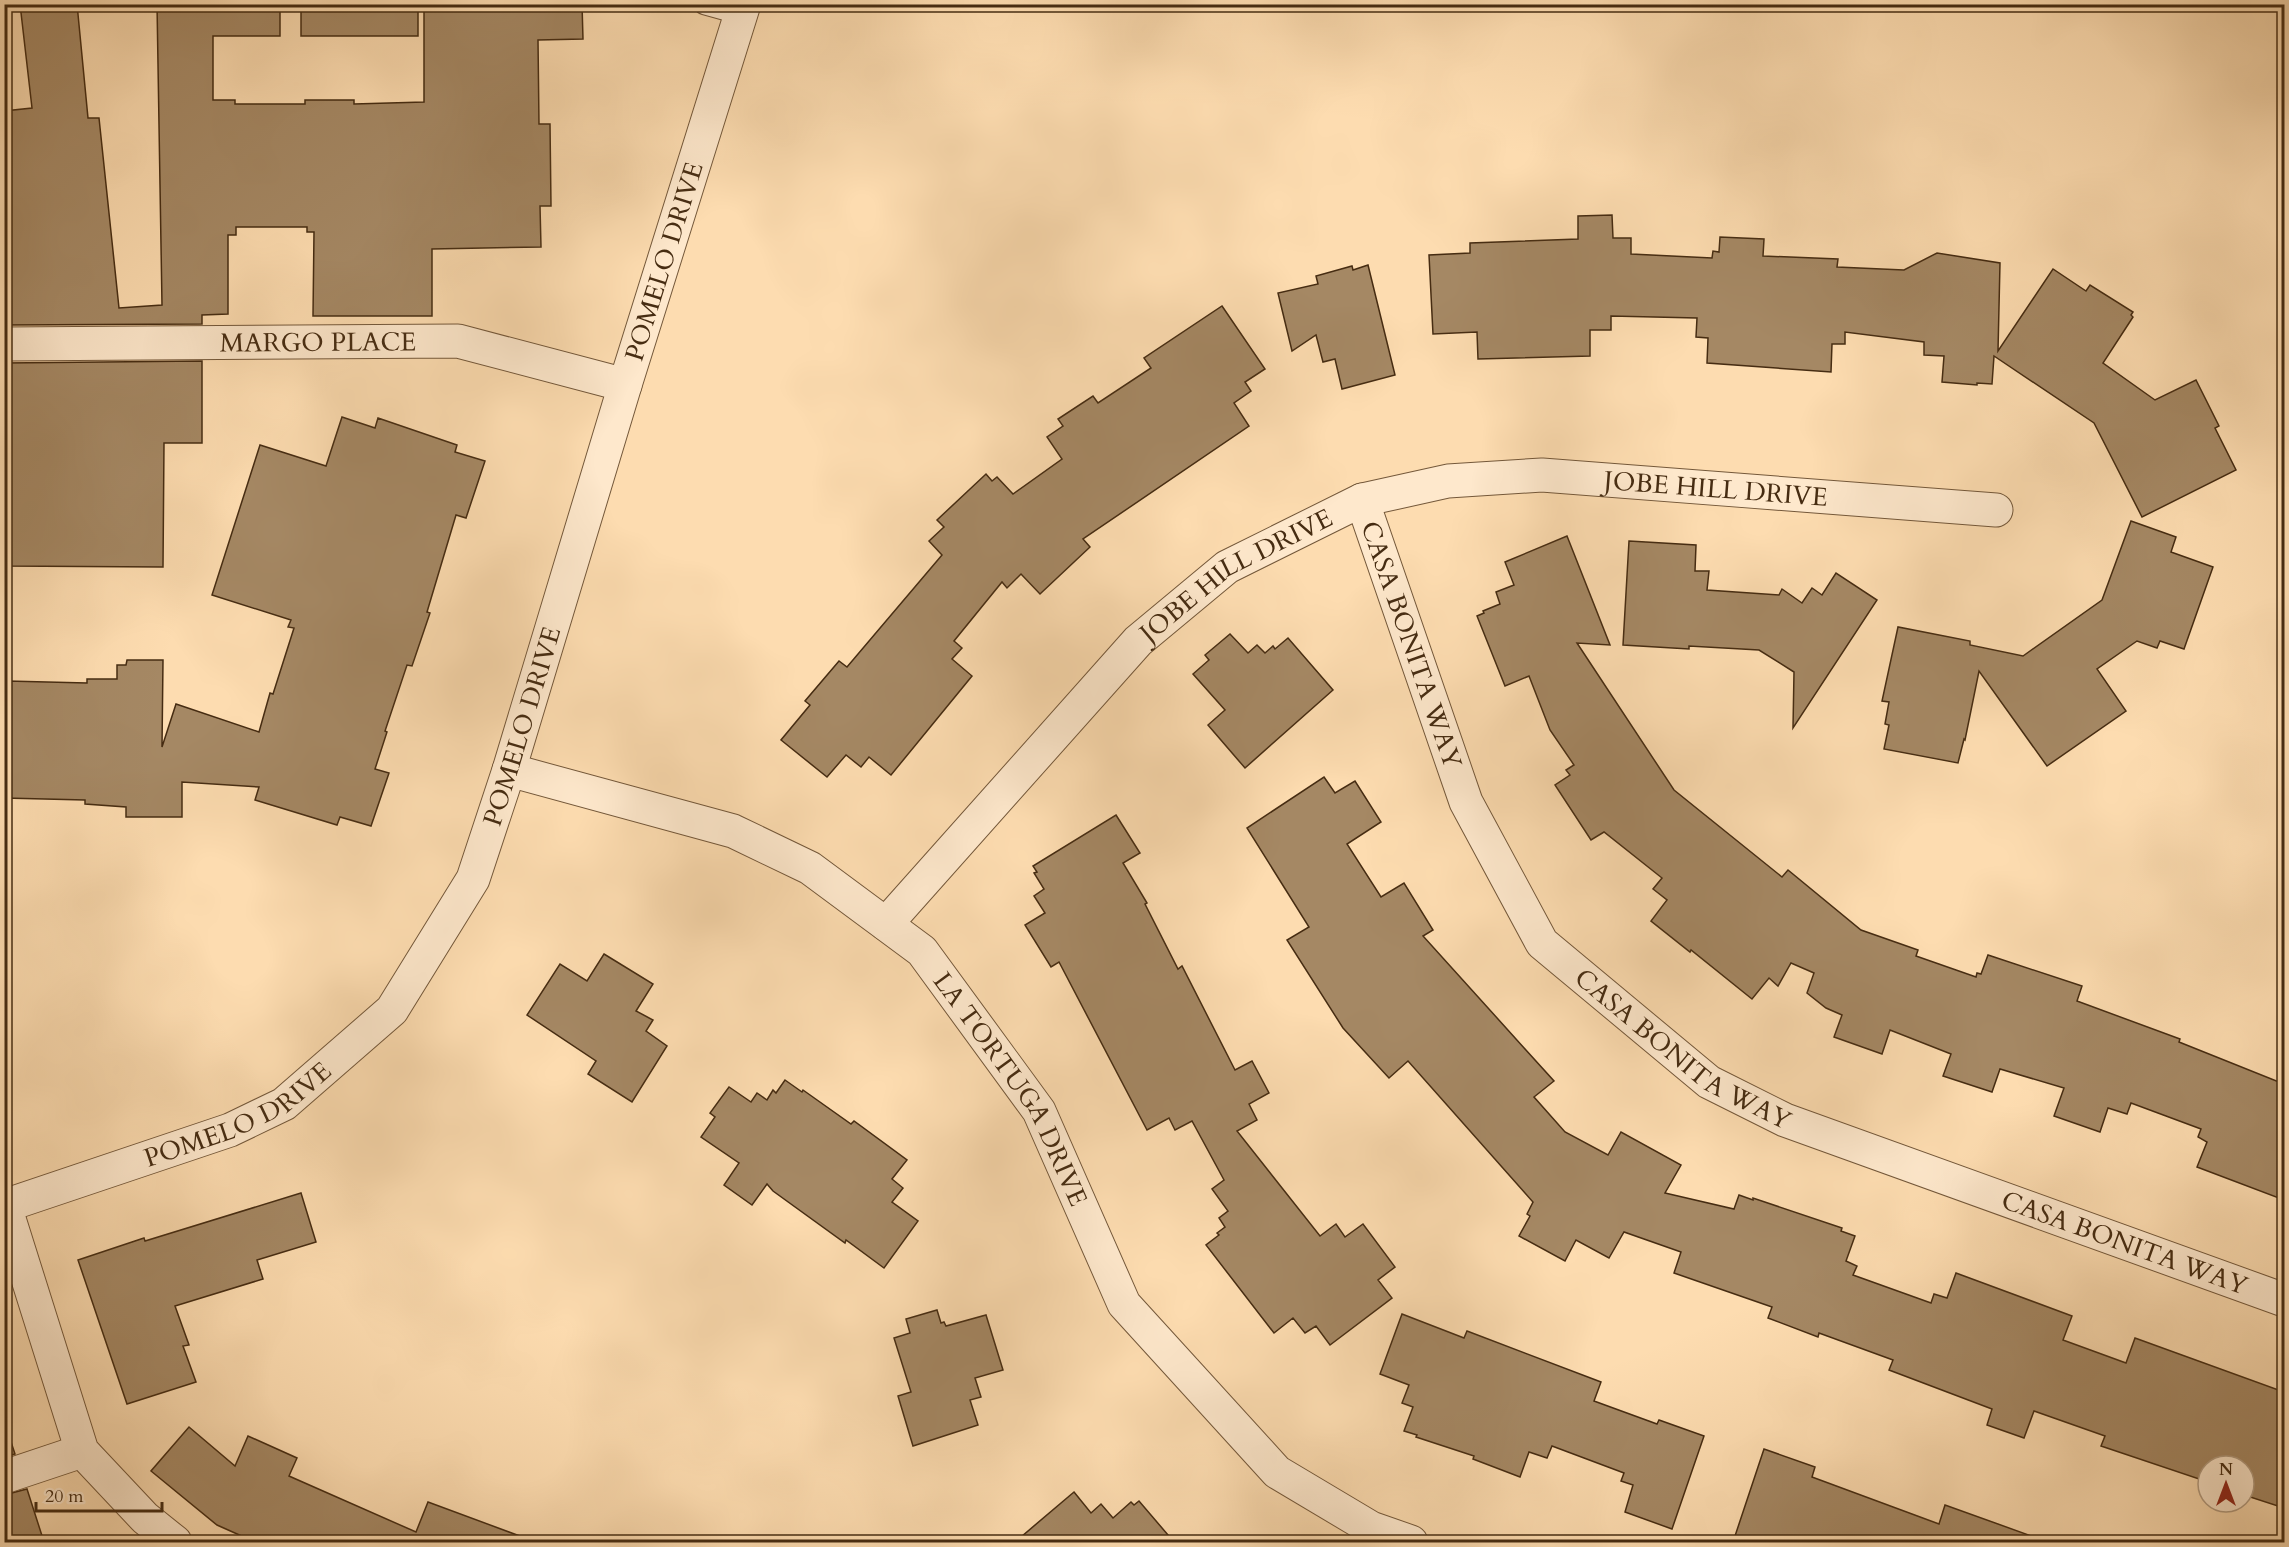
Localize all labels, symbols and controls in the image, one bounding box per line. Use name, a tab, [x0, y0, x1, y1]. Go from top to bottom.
street label: POMELO DRIVE	[616, 157, 711, 365]
street label: MARGO PLACE	[220, 324, 416, 360]
street label: JOBE HILL DRIVE	[1599, 462, 1829, 514]
street label: JOBE HILL DRIVE	[1129, 500, 1338, 653]
street label: CASA BONITA WAY	[1353, 516, 1471, 774]
street label: POMELO DRIVE	[474, 622, 569, 830]
street label: CASA BONITA WAY	[1568, 960, 1798, 1138]
street label: LA TORTUGA DRIVE	[925, 965, 1096, 1211]
street label: POMELO DRIVE	[139, 1053, 339, 1175]
street label: CASA BONITA WAY	[1997, 1182, 2253, 1303]
north arrow	[2196, 1454, 2256, 1514]
text: N	[2219, 1459, 2233, 1481]
scale bar	[36, 1475, 162, 1513]
text: 20 m	[45, 1484, 84, 1509]

